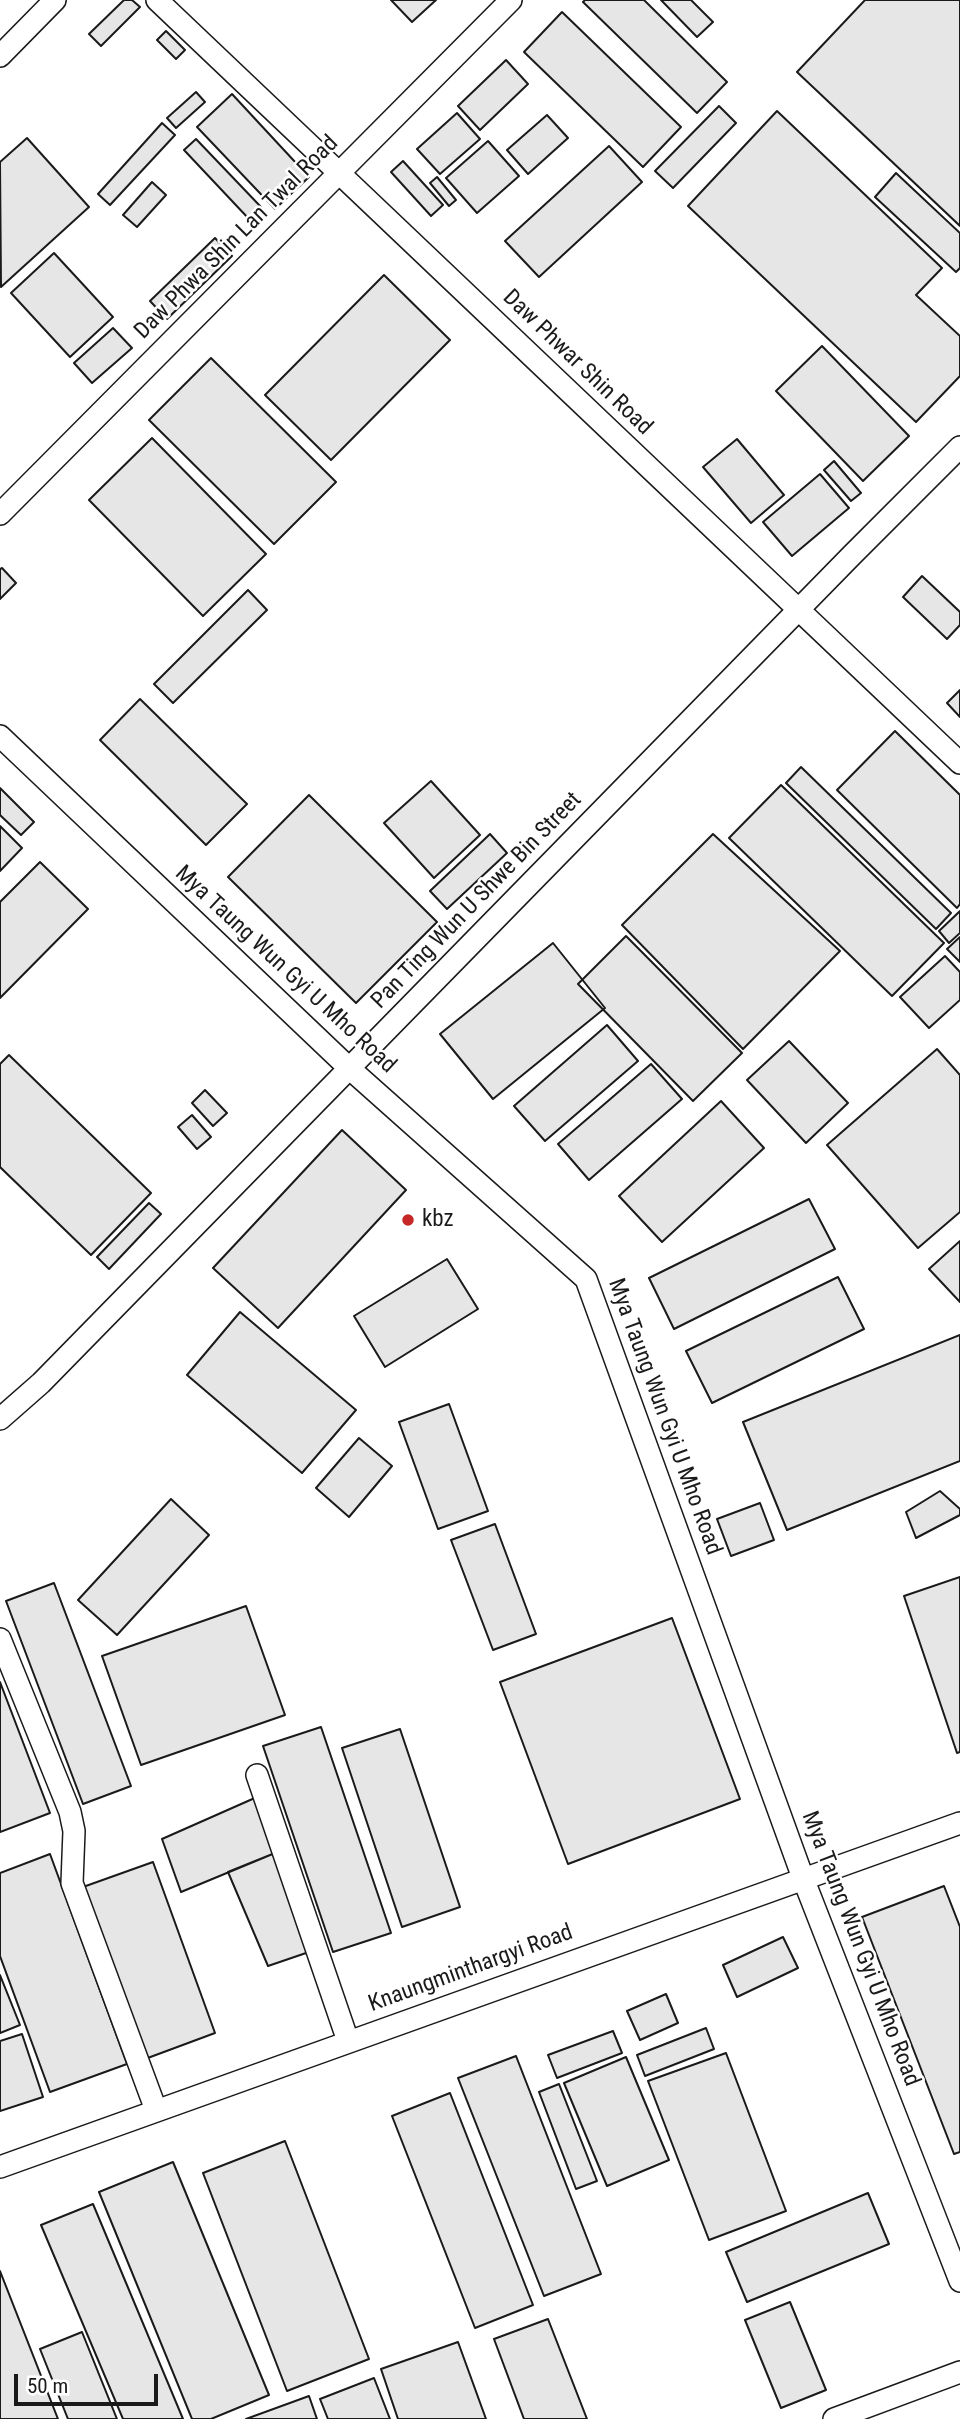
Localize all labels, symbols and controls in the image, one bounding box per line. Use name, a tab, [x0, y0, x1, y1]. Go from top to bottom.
street label: Daw Phwa Shin Lan Twal Road	[129, 130, 345, 346]
street label: Daw Phwar Shin Road	[496, 285, 658, 441]
street label: Pan Ting Wun U Shwe Bin Street	[366, 787, 588, 1015]
street label: Mya Taung Wun Gyi U Mho Road	[169, 860, 401, 1080]
place label: kbz	[422, 1206, 454, 1234]
marker: kbz	[400, 1212, 416, 1228]
street label: Mya Taung Wun Gyi U Mho Road	[601, 1275, 727, 1559]
street label: Mya Taung Wun Gyi U Mho Road	[795, 1808, 925, 2090]
street label: Knaungminthargyi Road	[365, 1919, 577, 2019]
scale bar	[18, 2360, 161, 2404]
text: 50 m	[27, 2374, 68, 2398]

